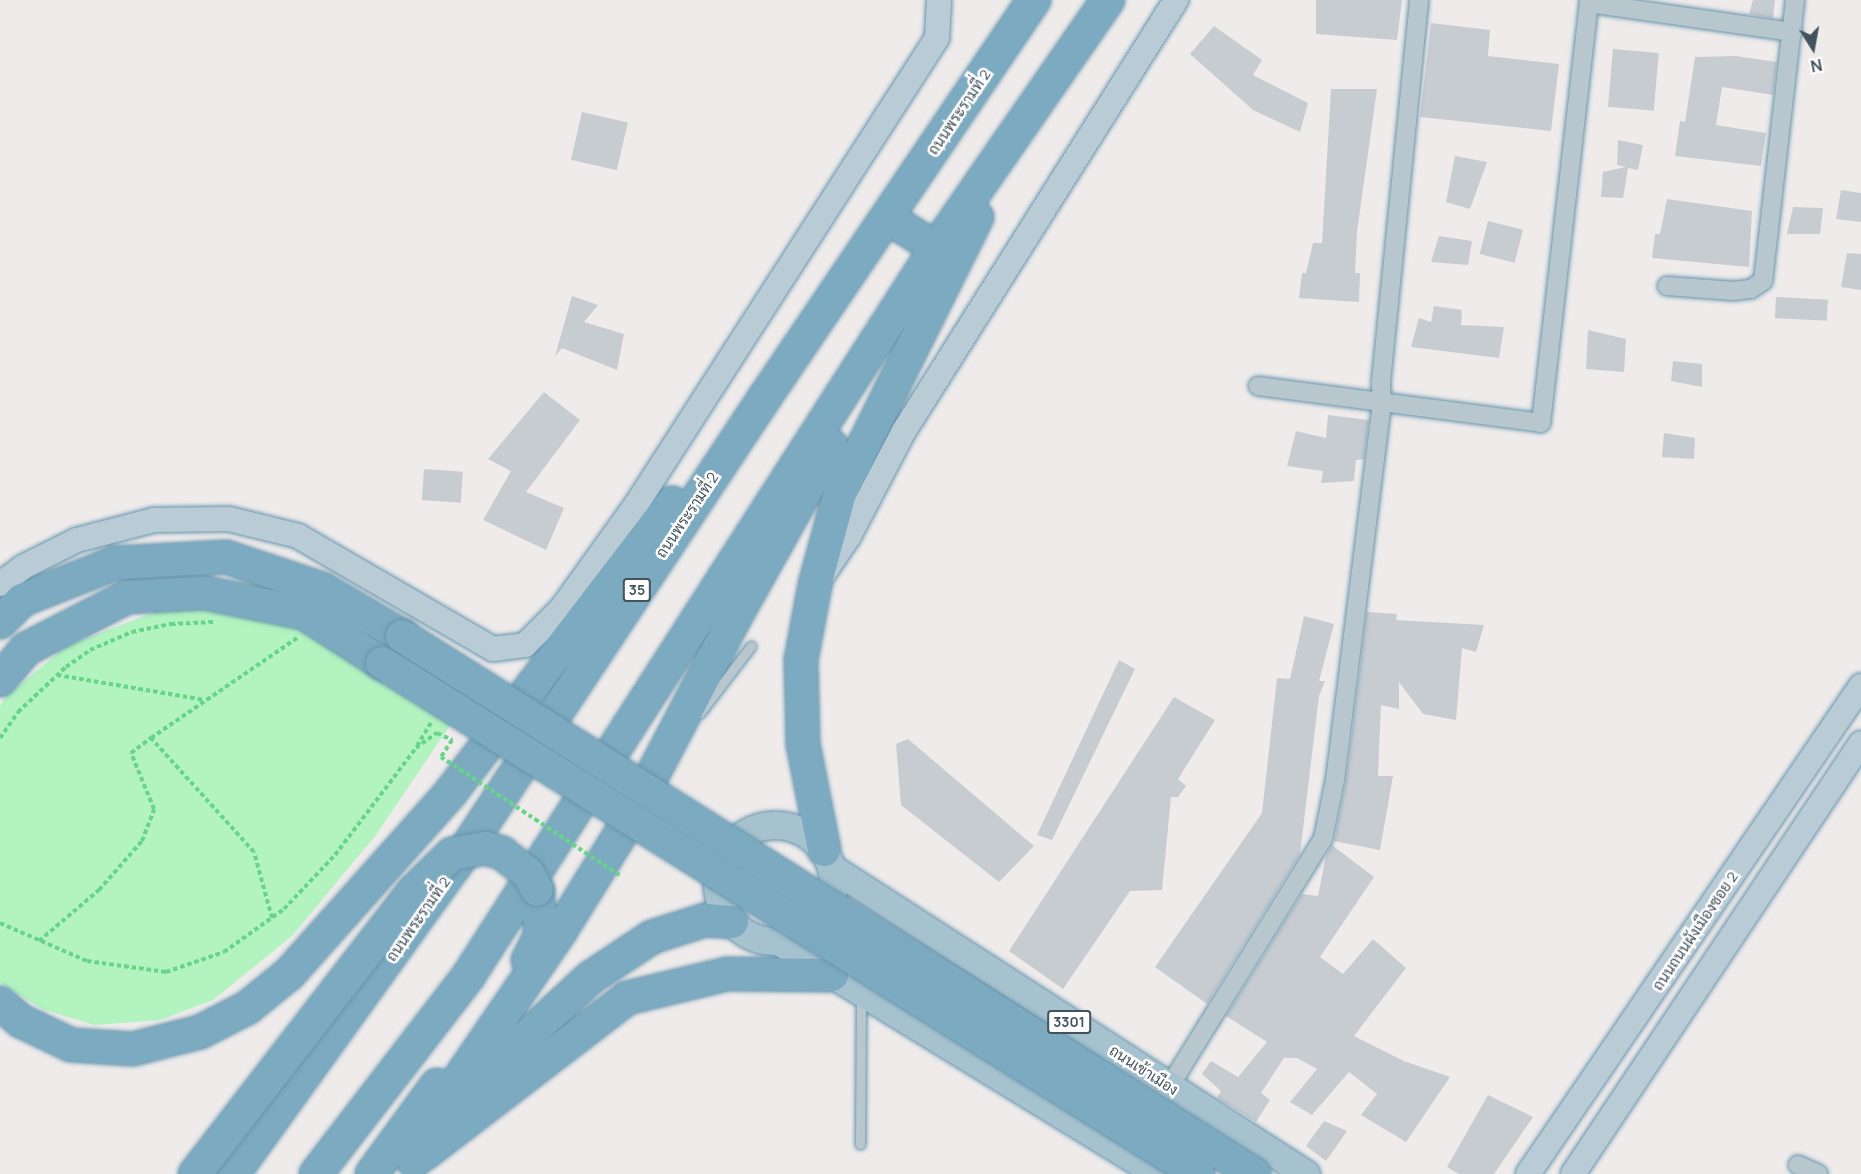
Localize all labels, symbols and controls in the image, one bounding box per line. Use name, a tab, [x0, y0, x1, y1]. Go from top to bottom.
north arrow	[1783, 18, 1843, 78]
text: N	[1809, 54, 1824, 78]
street label: ถนนพระรามที่ 2	[924, 66, 994, 158]
street label: ถนนพระรามที่ 2	[652, 469, 722, 561]
road number: 35	[622, 579, 652, 601]
street label: ถนนถนนผังเมืองซอย 2	[1649, 868, 1741, 994]
street label: ถนนพระรามที่ 2	[382, 873, 454, 965]
road number: 3301	[1046, 1011, 1092, 1033]
street label: ถนนเข้าเมือง	[1106, 1041, 1182, 1099]

